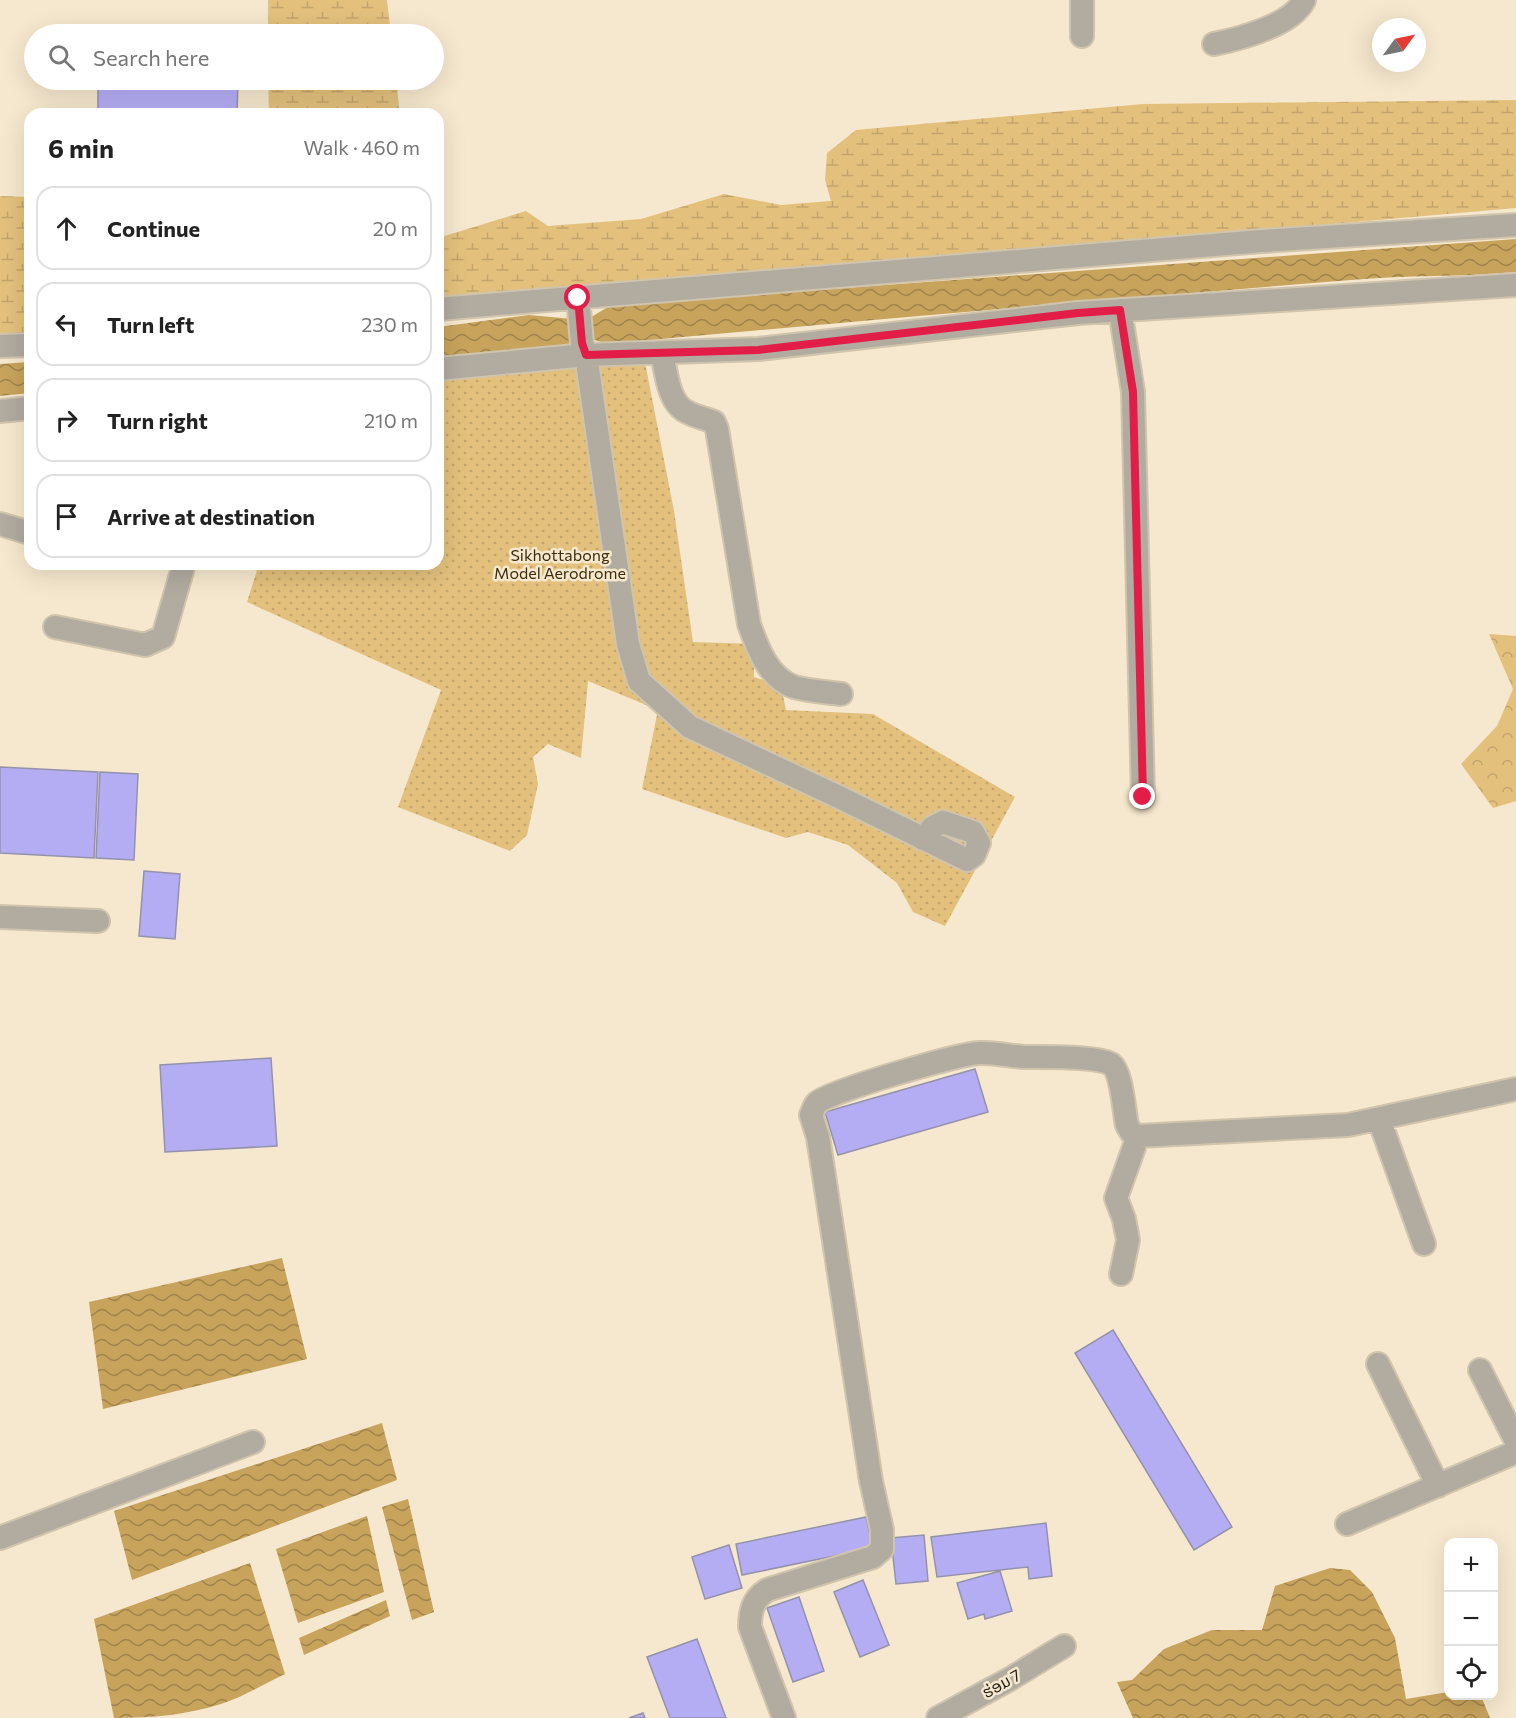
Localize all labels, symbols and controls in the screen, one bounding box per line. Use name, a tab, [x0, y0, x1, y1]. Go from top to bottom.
north arrow	[1372, 18, 1426, 72]
search box	[24, 24, 444, 90]
icon: search	[45, 41, 78, 74]
text: Search here	[93, 44, 209, 71]
text: 6 min	[48, 132, 114, 163]
text: Walk · 460 m	[303, 135, 420, 159]
icon: ahead	[50, 212, 83, 245]
text: Continue	[107, 215, 200, 242]
text: 20 m	[373, 216, 418, 240]
route start	[564, 284, 590, 310]
icon: left	[50, 308, 83, 341]
text: Turn left	[107, 311, 194, 338]
text: 230 m	[361, 312, 418, 336]
icon: right	[50, 404, 83, 437]
text: Turn right	[107, 407, 208, 434]
text: 210 m	[364, 408, 418, 432]
icon: arrive	[50, 500, 83, 533]
text: Arrive at destination	[107, 503, 315, 530]
park label: Sikhottabong Model Aerodrome	[494, 545, 626, 582]
route end	[1129, 783, 1155, 809]
map controls	[1444, 1538, 1498, 1700]
button: +	[1444, 1538, 1498, 1592]
button: −	[1444, 1592, 1498, 1646]
button: locate	[1444, 1646, 1498, 1700]
street label: ຮ່ອມ 7	[978, 1665, 1024, 1701]

